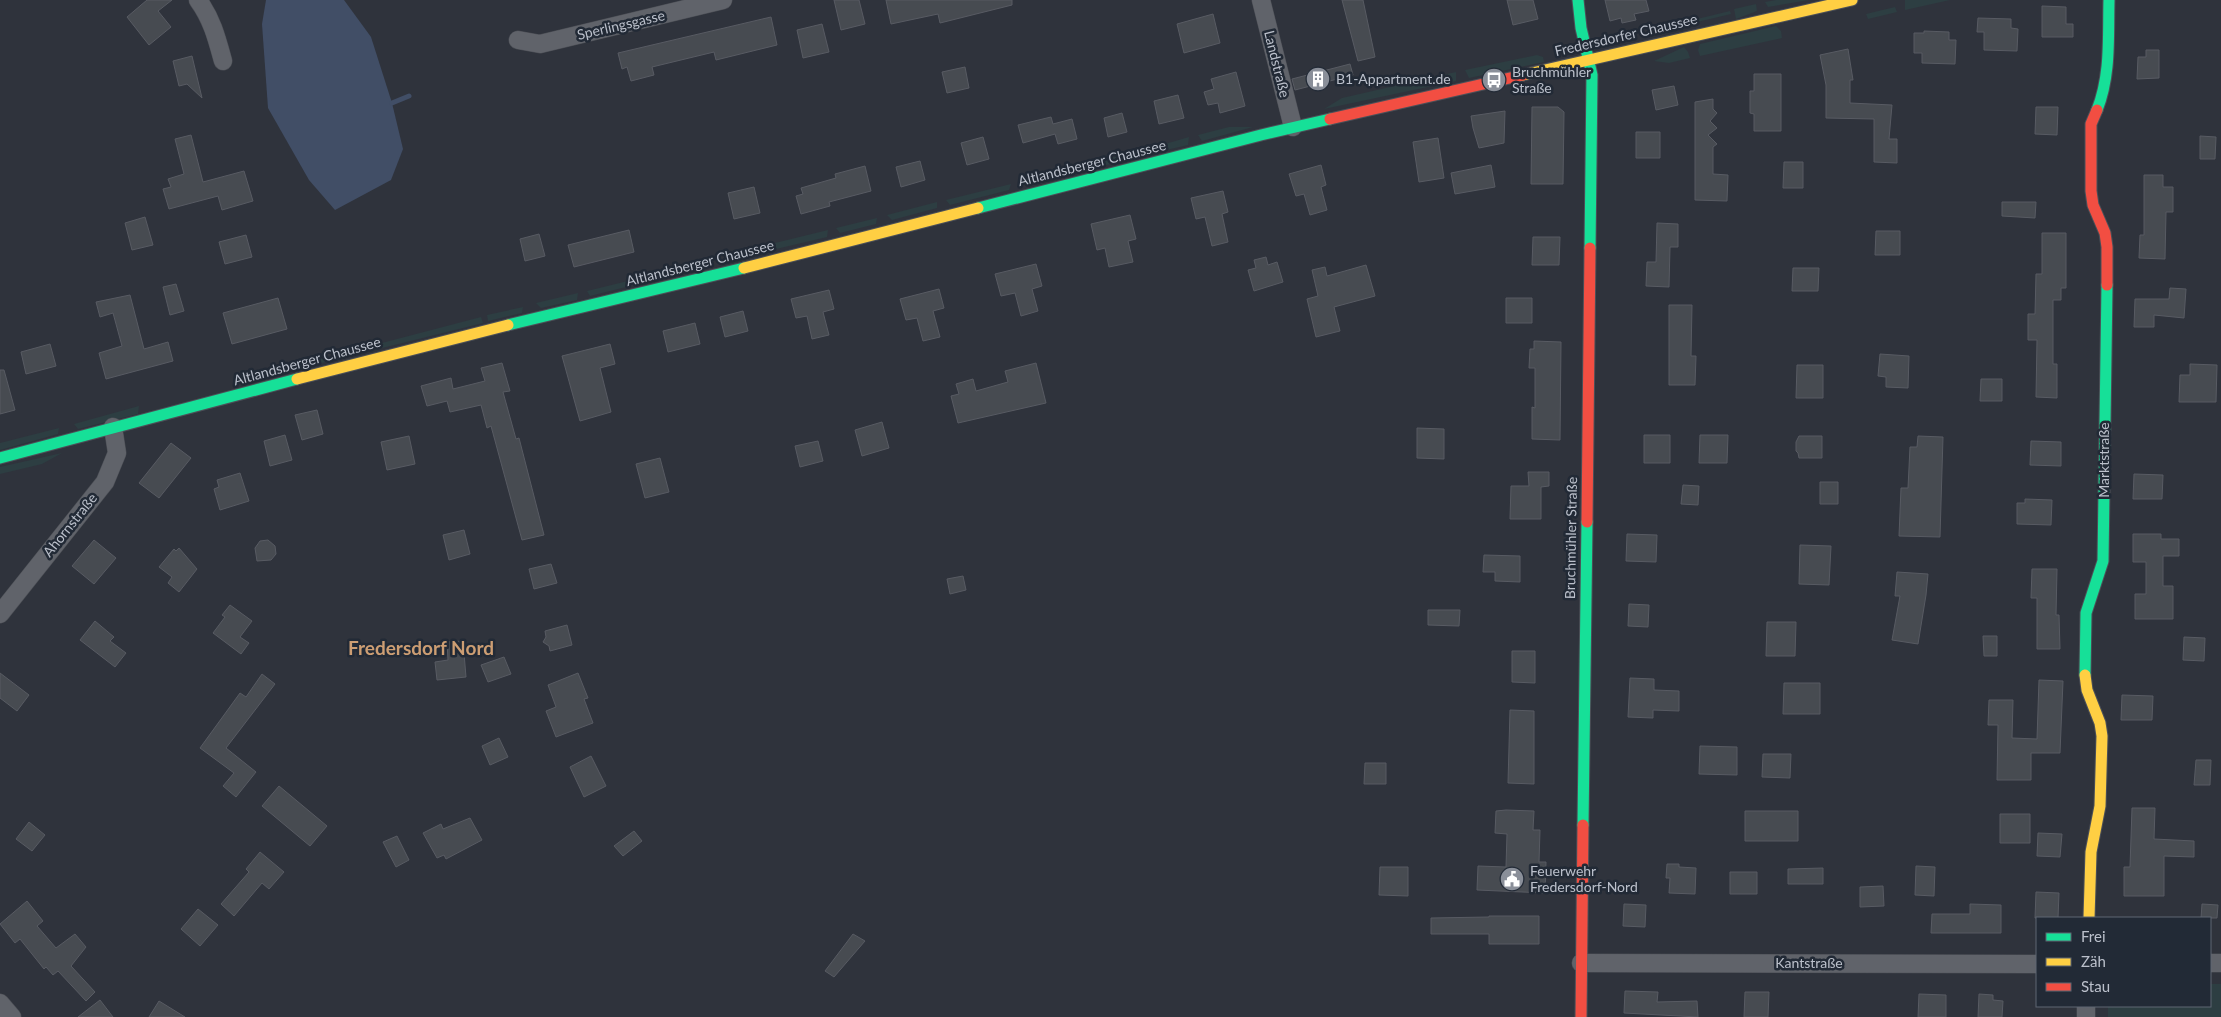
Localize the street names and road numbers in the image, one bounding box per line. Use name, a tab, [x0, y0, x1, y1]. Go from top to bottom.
street label: Sperlingsgasse	[575, 6, 666, 43]
street label: Fredersdorfer Chaussee	[1553, 10, 1699, 59]
street label: Landstraße	[1261, 29, 1294, 99]
street label: Altlandsberger Chaussee	[1016, 136, 1168, 189]
street label: Altlandsberger Chaussee	[624, 236, 776, 289]
street label: Altlandsberger Chaussee	[231, 333, 382, 388]
street label: Marktstraße	[2095, 422, 2112, 498]
street label: Bruchmühler Straße	[1561, 477, 1580, 599]
street label: Ahornstraße	[39, 490, 100, 560]
street label: Kantstraße	[1775, 954, 1843, 971]

